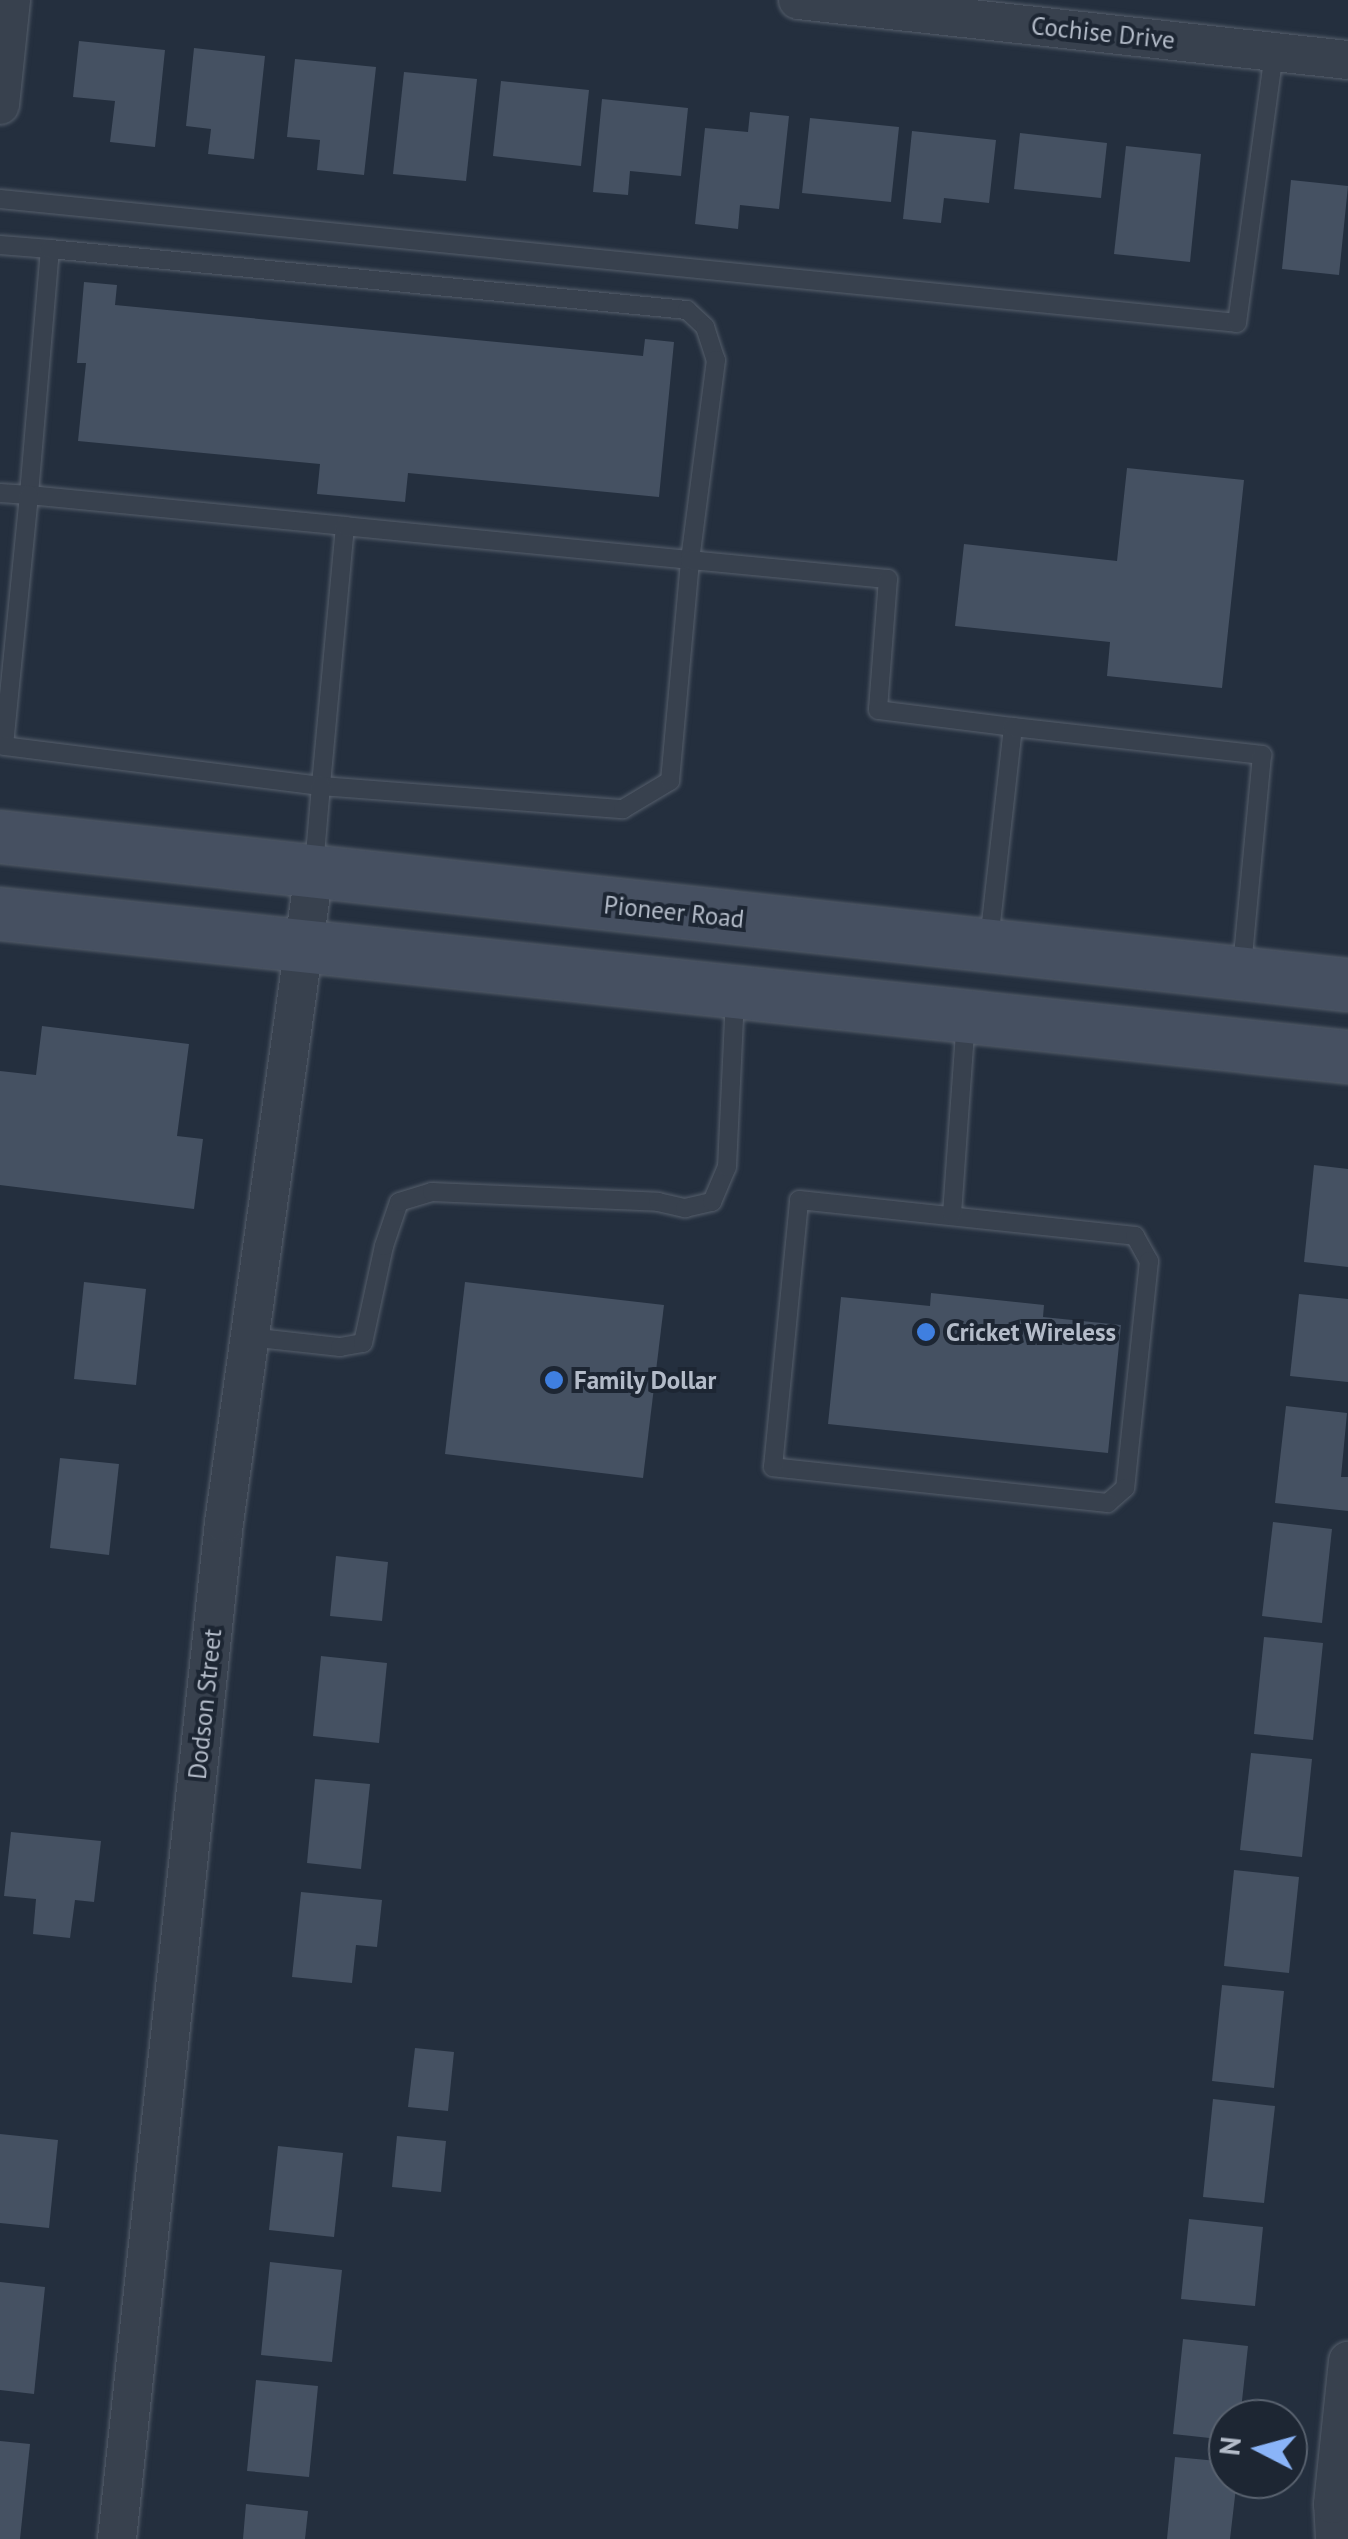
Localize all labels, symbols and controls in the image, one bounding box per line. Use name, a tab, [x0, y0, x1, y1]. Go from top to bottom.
street label: Cochise Drive	[1030, 11, 1176, 55]
street label: Pioneer Road	[602, 890, 746, 934]
place label: Cricket Wireless	[946, 1317, 1117, 1347]
marker: Cricket Wireless	[915, 1321, 937, 1343]
place label: Family Dollar	[574, 1365, 717, 1395]
marker: Family Dollar	[543, 1369, 565, 1391]
street label: Dodson Street	[182, 1627, 228, 1781]
north arrow	[1208, 2399, 1308, 2499]
text: N	[1210, 2435, 1249, 2457]

